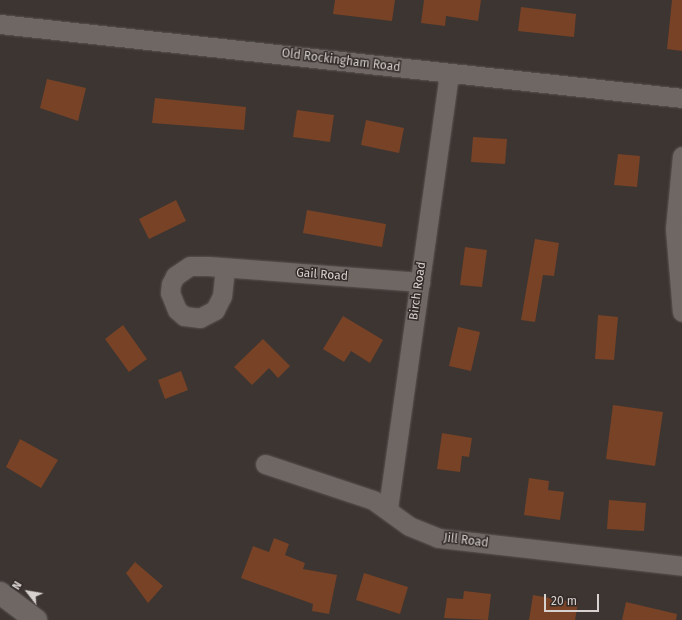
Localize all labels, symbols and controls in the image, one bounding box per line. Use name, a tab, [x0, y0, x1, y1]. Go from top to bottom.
street label: Old Rockingham Road	[281, 47, 401, 75]
street label: Birch Road	[407, 261, 429, 321]
street label: Gail Road	[296, 266, 348, 284]
street label: Jill Road	[443, 531, 489, 551]
north arrow	[8, 572, 48, 612]
text: N	[10, 579, 25, 592]
scale bar	[546, 586, 601, 612]
text: 20 m	[551, 594, 577, 608]

